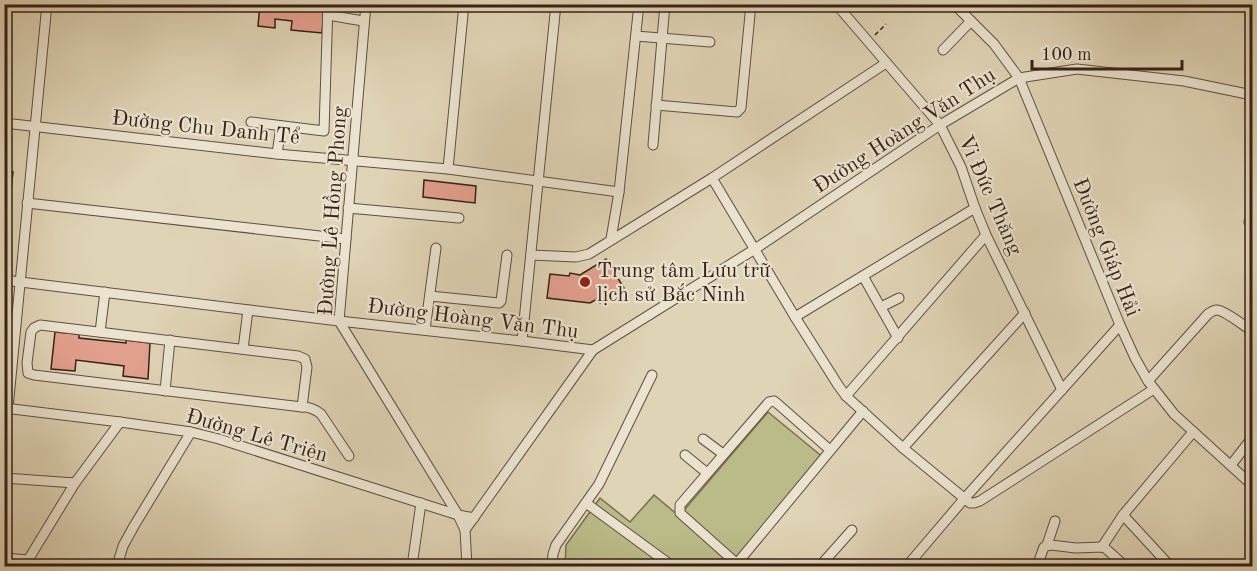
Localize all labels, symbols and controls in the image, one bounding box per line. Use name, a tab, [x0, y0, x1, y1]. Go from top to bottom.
scale bar	[1032, 33, 1182, 71]
text: 100 m	[1041, 46, 1092, 64]
street label: Đường Hoàng Văn Thụ	[810, 65, 1000, 198]
street label: Đường Lê Hồng Phong	[314, 105, 351, 317]
street label: Đường Chu Danh Tể	[111, 106, 301, 149]
street label: Vi Đức Thăng	[954, 133, 1026, 259]
street label: Đường Giáp Hải	[1068, 176, 1143, 320]
place label: Trung tâm Lưu trữ lịch sử Bắc Ninh	[597, 261, 771, 306]
marker: Trung tâm Lưu trữ lịch sử Bắc Ninh	[578, 275, 592, 289]
street label: Đường Hoàng Văn Thụ	[366, 296, 580, 343]
street label: Đường Lê Triện	[183, 406, 330, 467]

